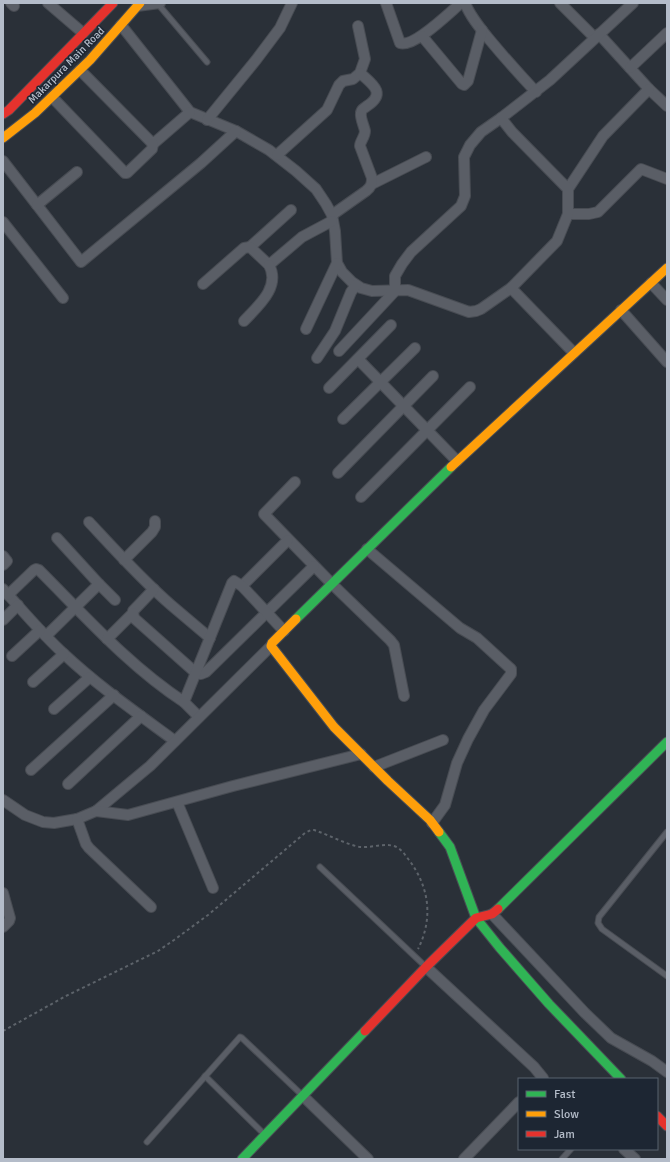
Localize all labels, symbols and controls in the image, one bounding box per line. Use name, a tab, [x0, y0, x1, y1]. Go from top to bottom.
street label: Makarpura Main Road	[25, 24, 107, 106]
legend	[518, 1078, 658, 1150]
text: Fast	[554, 1087, 575, 1102]
text: Slow	[554, 1107, 579, 1122]
text: Jam	[554, 1127, 575, 1142]

